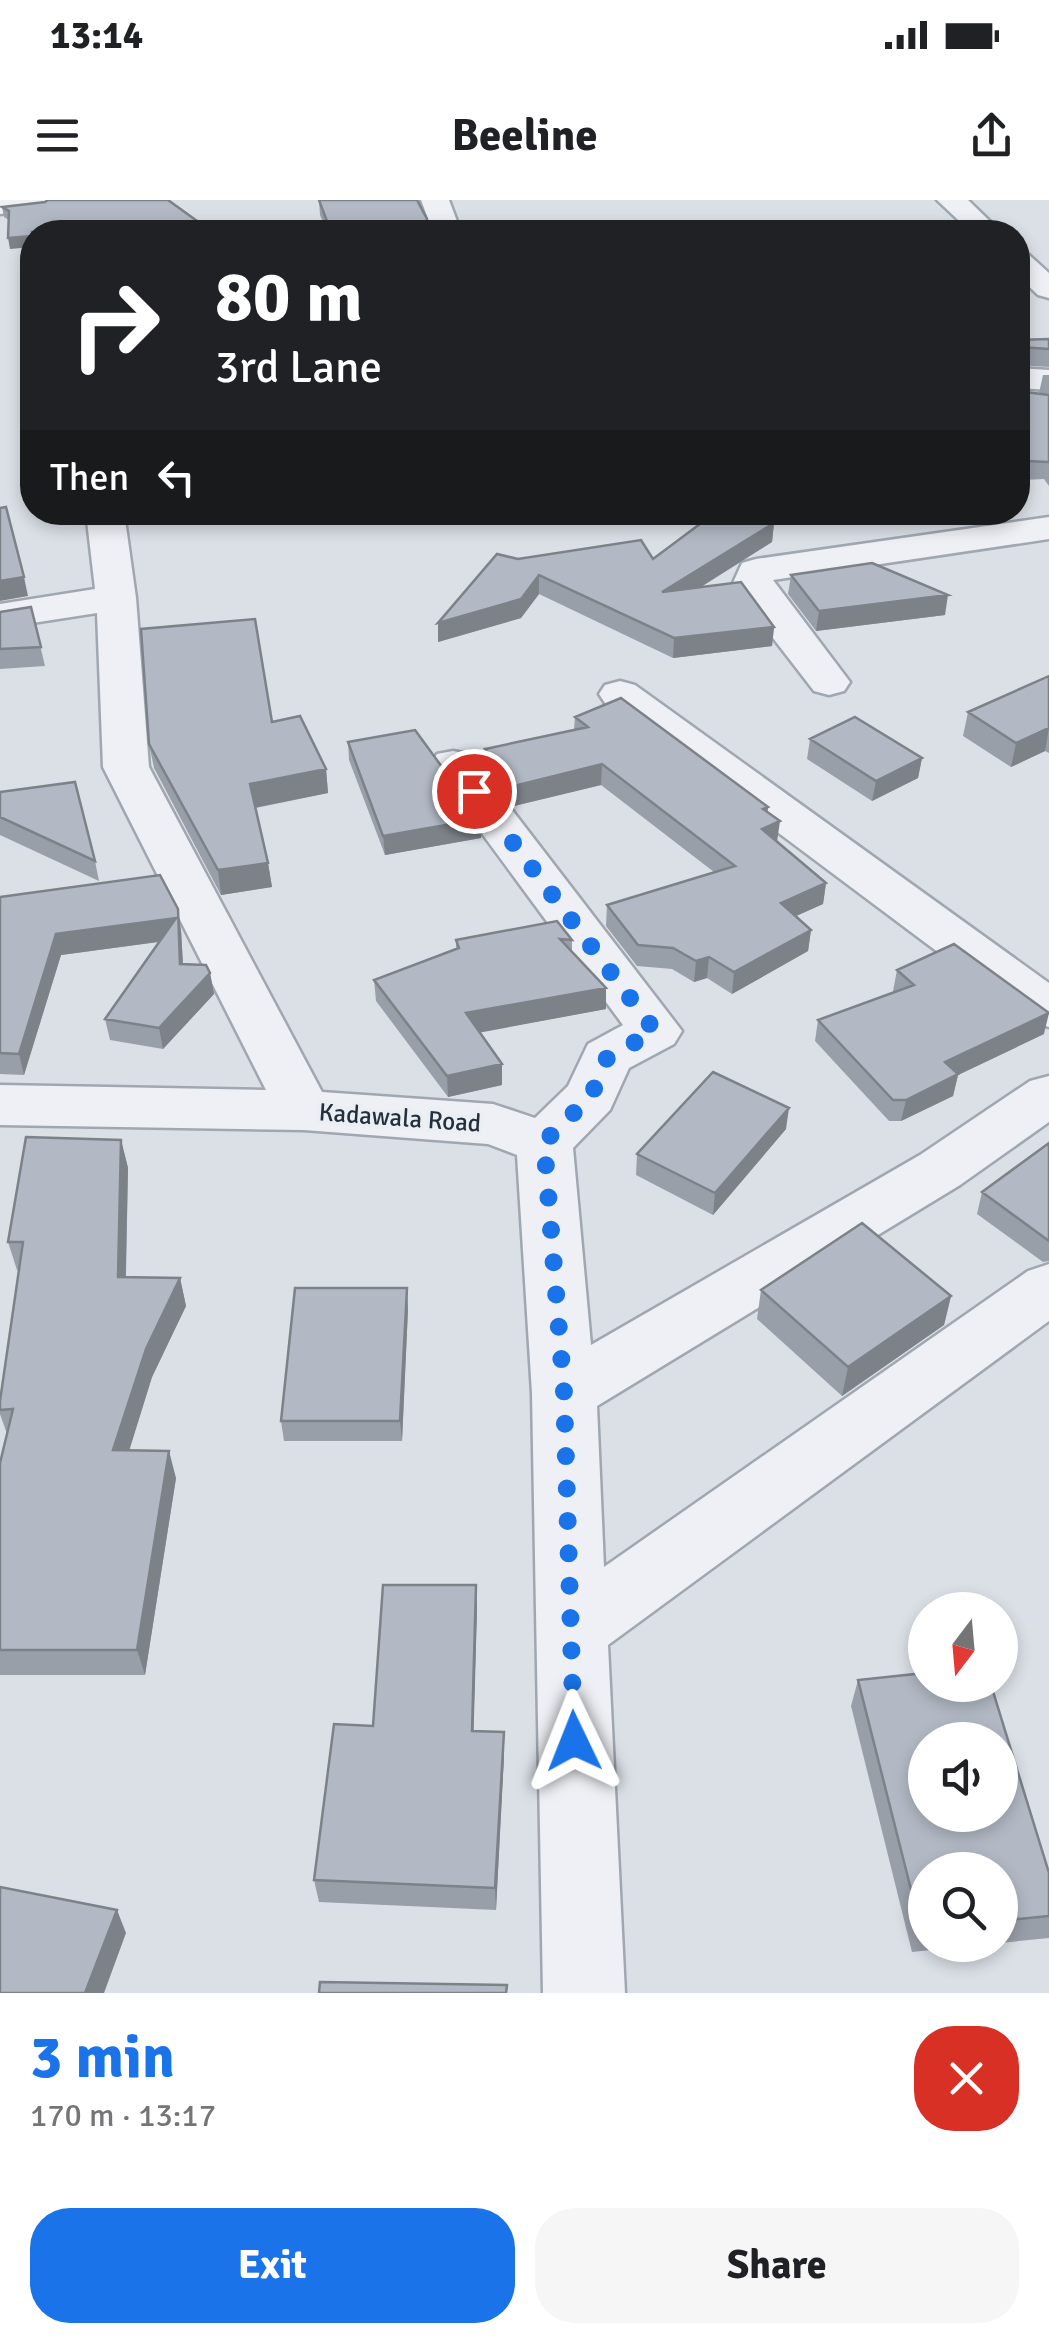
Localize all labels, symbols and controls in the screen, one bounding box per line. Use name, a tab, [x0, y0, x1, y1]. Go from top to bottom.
text: 13:14	[50, 12, 143, 59]
icon: menu	[30, 108, 85, 163]
text: Beeline	[451, 108, 598, 163]
icon: share	[964, 108, 1019, 163]
text: 80 m	[215, 254, 363, 340]
icon: right	[50, 260, 180, 390]
text: 3rd Lane	[215, 340, 382, 395]
icon: left	[149, 450, 204, 505]
text: Then	[50, 454, 129, 501]
pin	[432, 749, 517, 834]
icon: arrive	[447, 764, 502, 819]
street label: Kadawala Road	[318, 1096, 482, 1139]
north arrow	[908, 1592, 1018, 1702]
map controls	[908, 1592, 1018, 1962]
position arrow	[522, 1689, 626, 1793]
button: sound	[908, 1722, 1018, 1832]
button: search	[908, 1852, 1018, 1962]
text: 3 min	[30, 2021, 175, 2095]
button: close	[914, 2026, 1019, 2131]
text: 170 m · 13:17	[30, 2096, 216, 2135]
button: Exit	[30, 2208, 515, 2323]
button: Share	[535, 2208, 1019, 2323]

